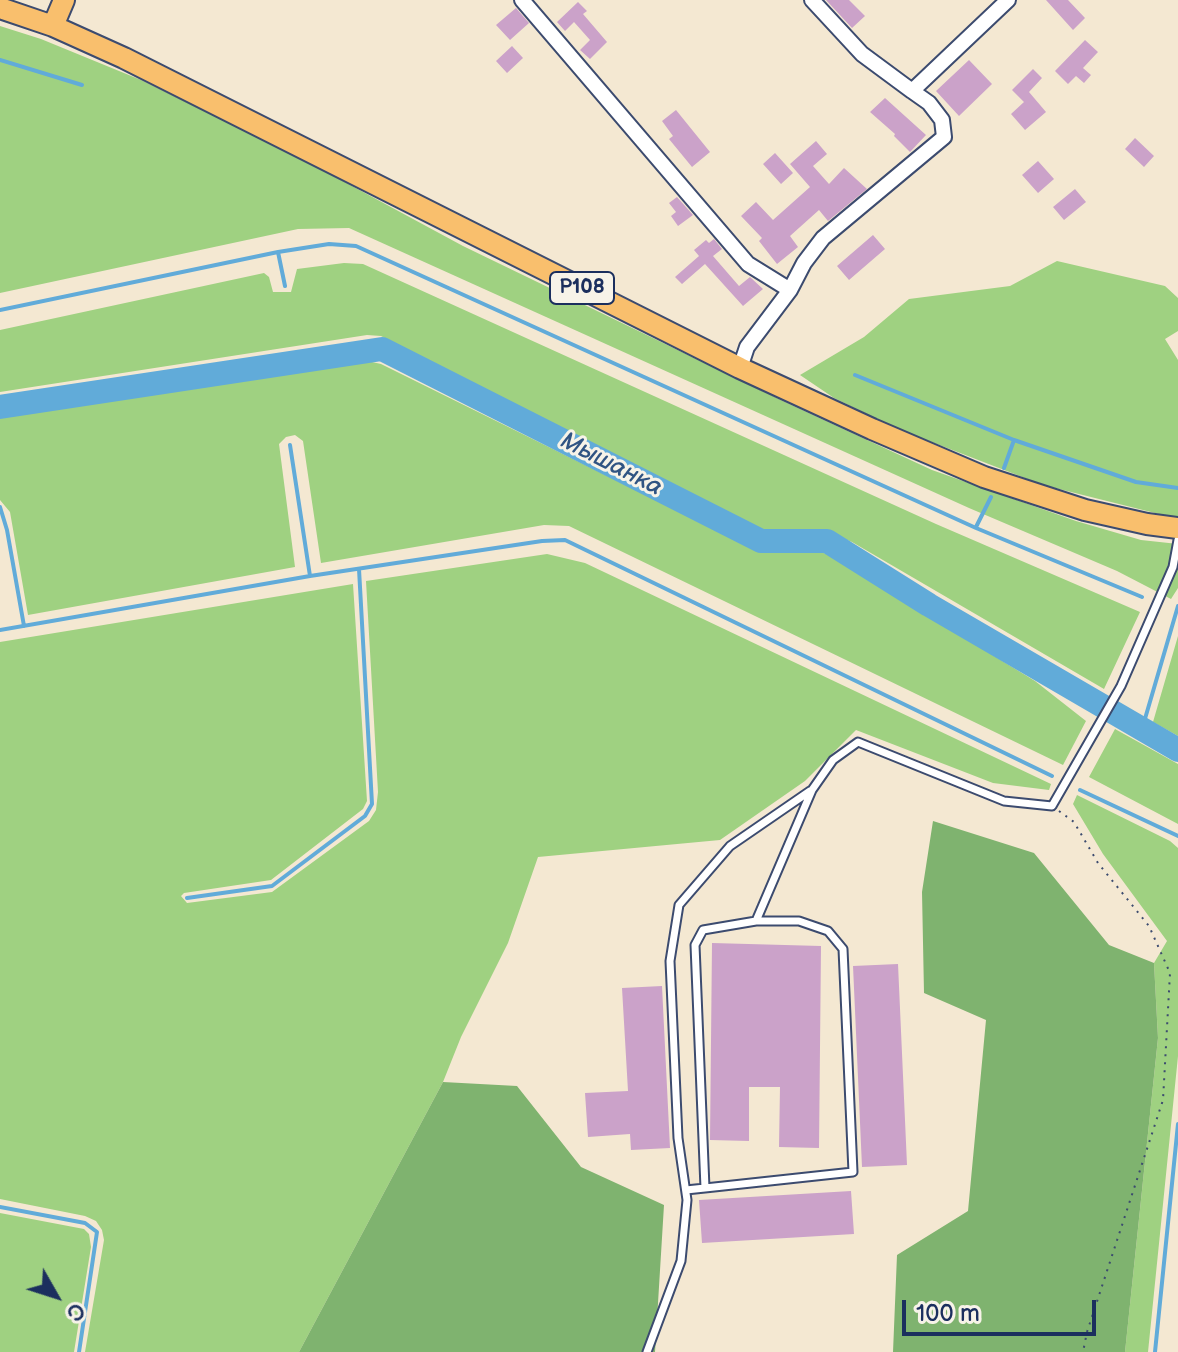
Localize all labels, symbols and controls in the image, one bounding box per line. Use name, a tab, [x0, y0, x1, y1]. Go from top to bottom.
road number: Р108	[550, 272, 614, 304]
water label: Мышанка	[555, 427, 667, 503]
north arrow	[16, 1256, 96, 1336]
scale bar	[906, 1284, 1100, 1334]
text: С	[60, 1297, 90, 1326]
text: 100 m	[916, 1299, 980, 1328]

